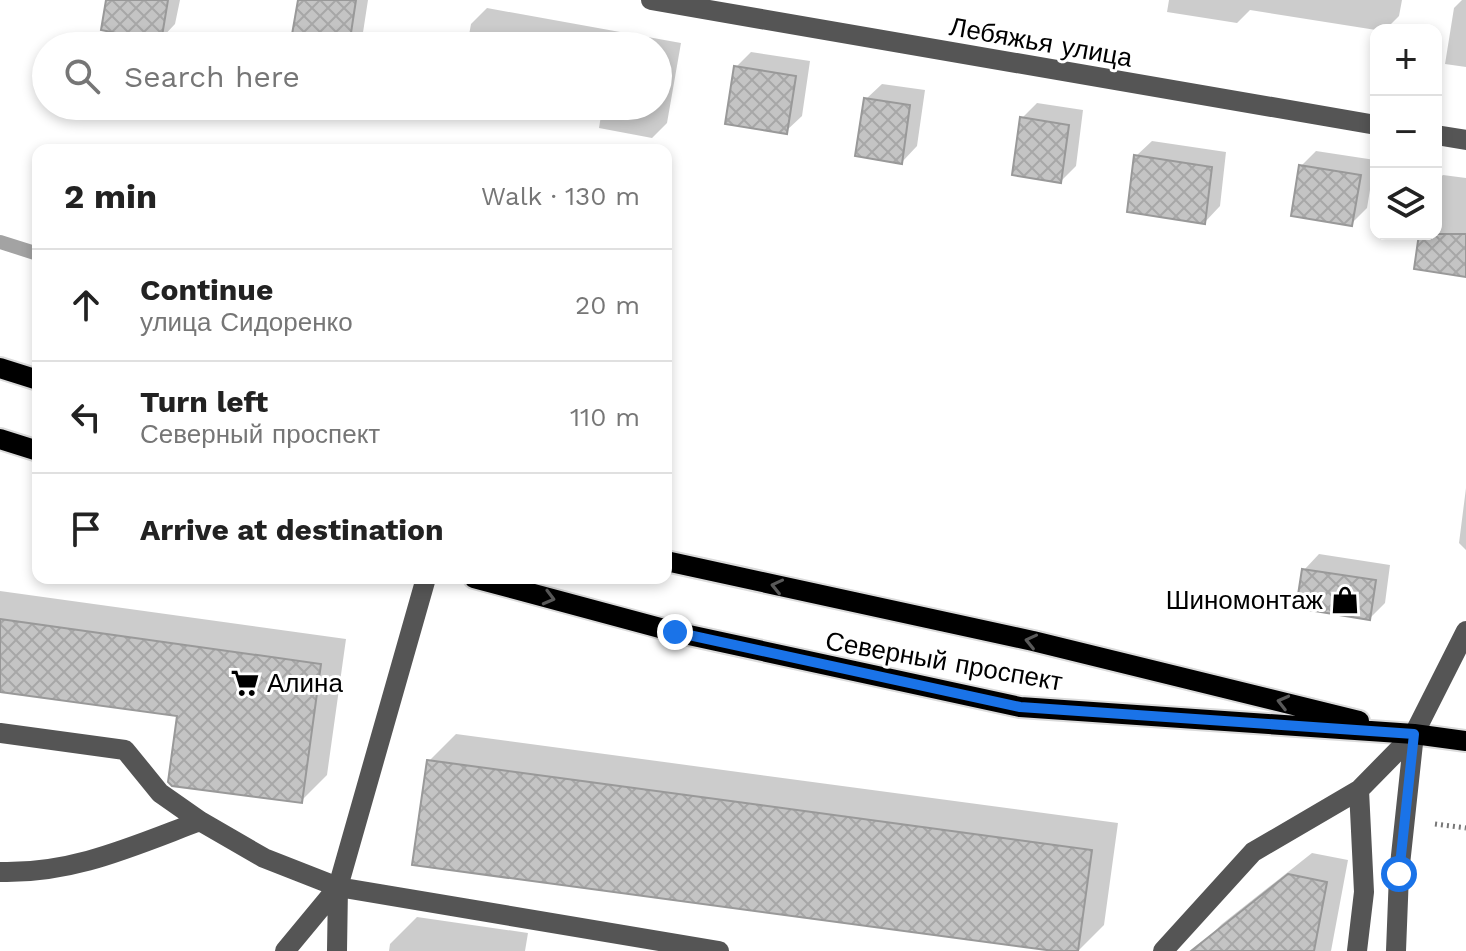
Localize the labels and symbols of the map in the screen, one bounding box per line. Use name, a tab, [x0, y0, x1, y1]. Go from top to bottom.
street label: Лебяжья улица	[947, 11, 1135, 73]
one-way arrow	[770, 579, 784, 596]
place label: Шиномонтаж	[1166, 585, 1324, 615]
shop icon: Шиномонтаж	[1330, 585, 1360, 615]
one-way arrow	[542, 589, 556, 606]
route end	[657, 614, 693, 650]
street label: Северный проспект	[823, 625, 1065, 697]
one-way arrow	[1025, 633, 1038, 650]
supermarket icon: Алина	[230, 668, 260, 698]
place label: Алина	[267, 668, 343, 698]
one-way arrow	[1277, 695, 1291, 712]
route start	[1381, 856, 1417, 892]

